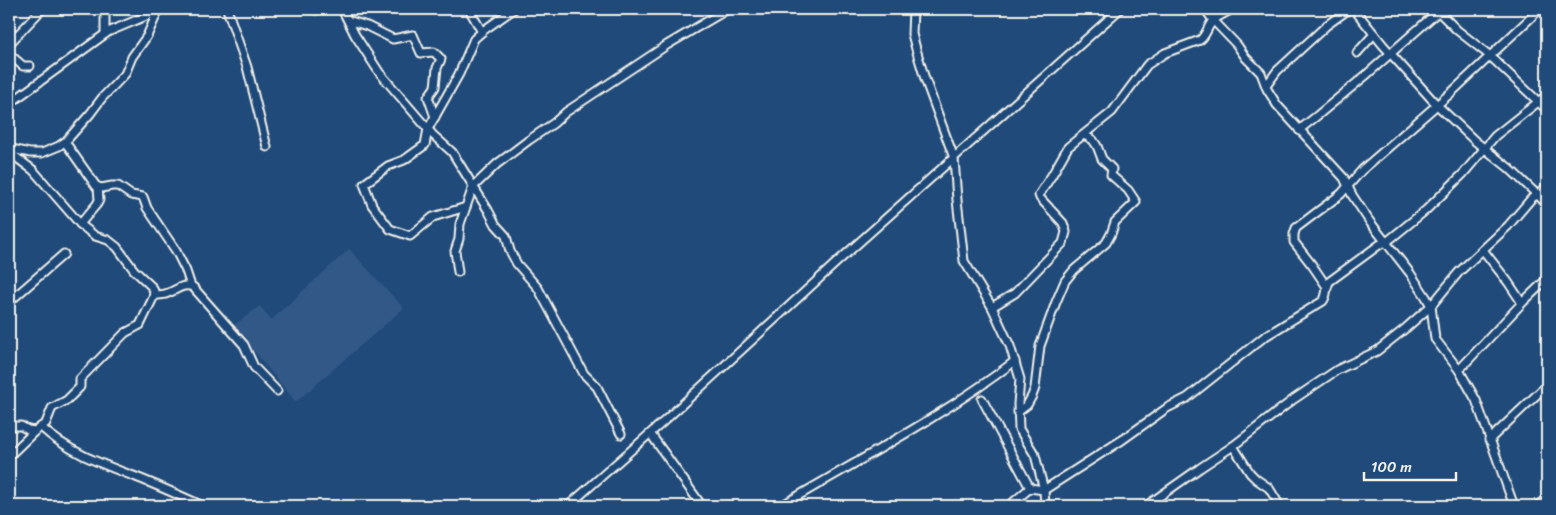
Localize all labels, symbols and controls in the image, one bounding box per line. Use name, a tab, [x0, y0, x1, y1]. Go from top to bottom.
scale bar	[1364, 450, 1456, 482]
text: 100 m	[1371, 454, 1412, 480]

